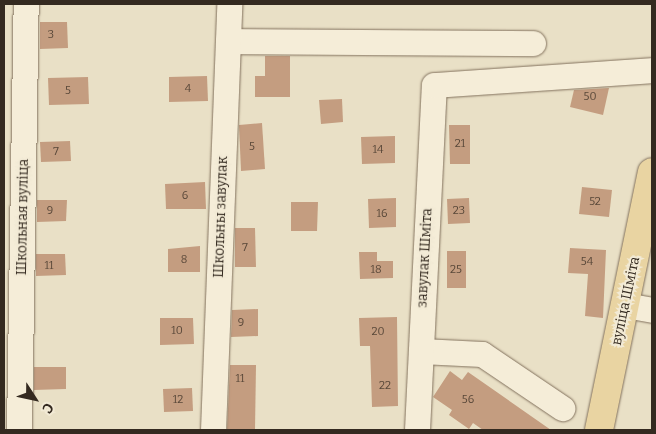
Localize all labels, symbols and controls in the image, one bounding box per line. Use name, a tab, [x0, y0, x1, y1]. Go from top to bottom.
house number: 3	[48, 28, 54, 42]
house number: 4	[185, 82, 191, 96]
house number: 5	[65, 84, 71, 98]
house number: 50	[584, 90, 596, 104]
house number: 21	[455, 137, 465, 151]
house number: 5	[249, 140, 255, 154]
house number: 14	[373, 143, 383, 157]
house number: 7	[53, 145, 59, 159]
street label: Школьны завулак	[210, 156, 232, 278]
street label: Школьная вуліца	[14, 159, 32, 275]
house number: 6	[182, 189, 188, 203]
house number: 52	[589, 195, 601, 209]
house number: 9	[47, 204, 53, 218]
house number: 23	[453, 204, 465, 218]
house number: 16	[377, 207, 387, 221]
street label: завулак Шміта	[414, 208, 436, 308]
house number: 7	[242, 241, 248, 255]
house number: 8	[181, 253, 187, 267]
house number: 54	[581, 255, 593, 269]
street label: вуліца Шміта	[608, 255, 644, 347]
house number: 11	[45, 259, 53, 273]
house number: 18	[370, 263, 382, 277]
house number: 25	[450, 263, 462, 277]
house number: 9	[238, 316, 244, 330]
house number: 10	[171, 324, 183, 338]
house number: 20	[371, 325, 385, 339]
house number: 11	[236, 372, 244, 386]
north arrow	[10, 374, 60, 424]
house number: 22	[379, 379, 391, 393]
house number: 12	[173, 393, 183, 407]
house number: 56	[462, 393, 474, 407]
text: С	[38, 399, 57, 416]

